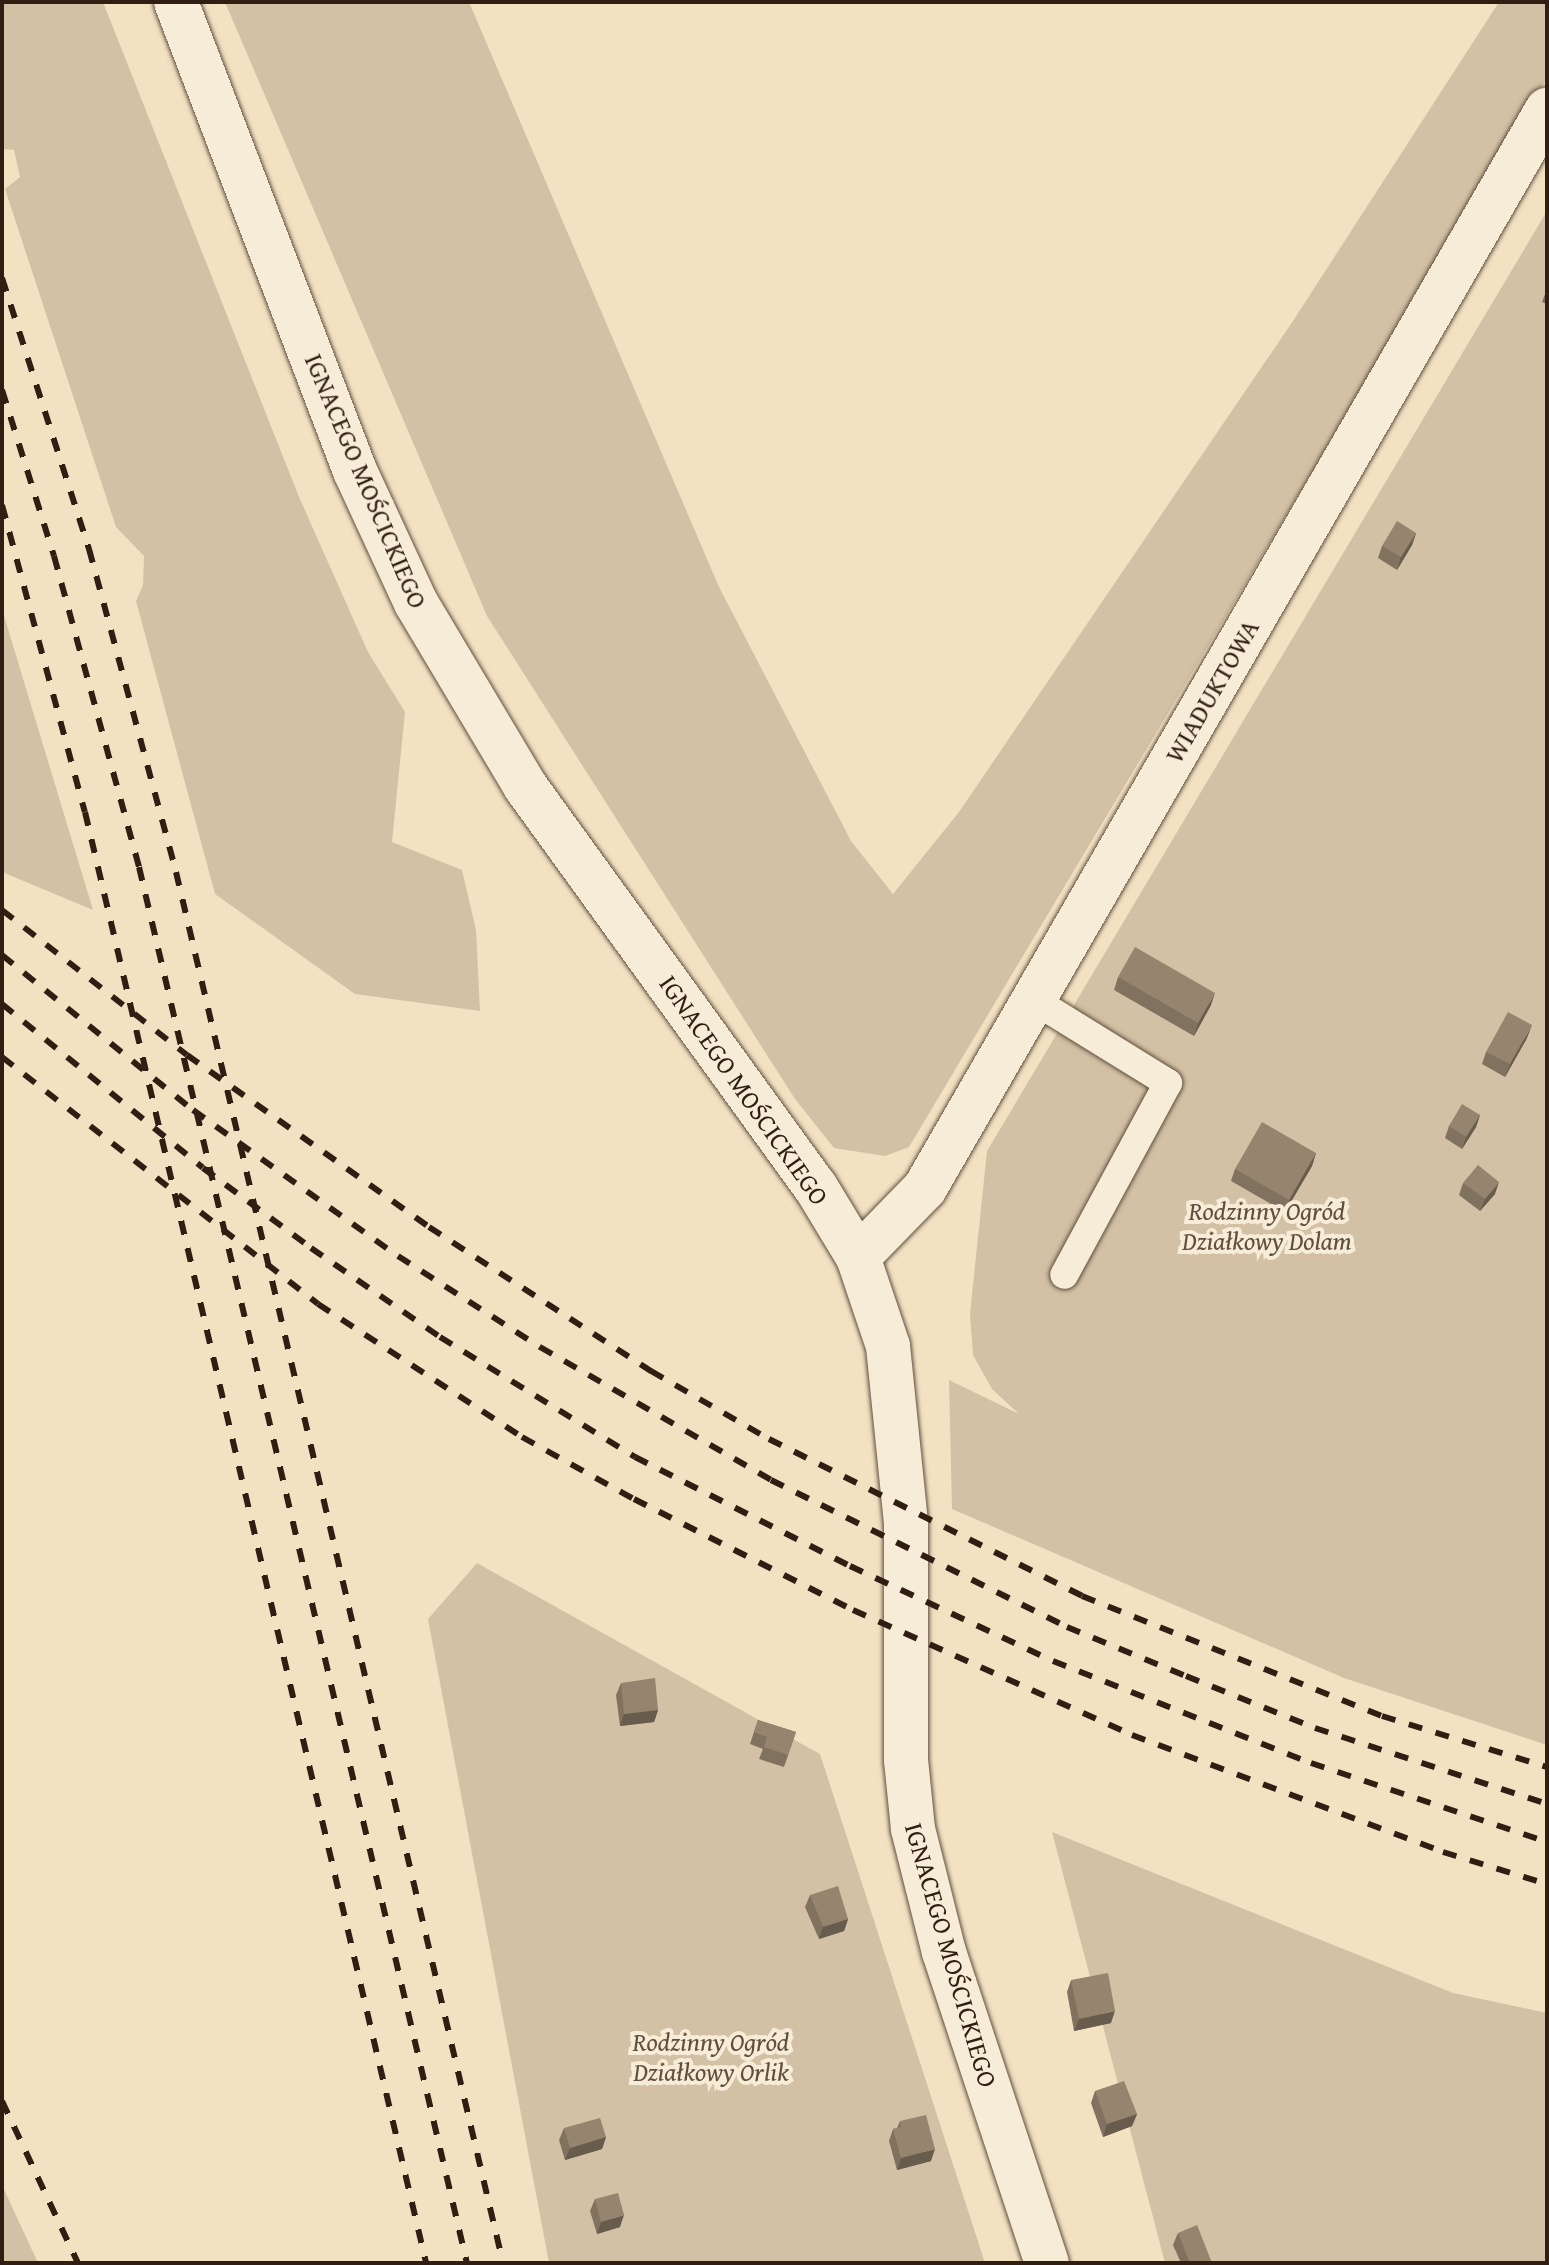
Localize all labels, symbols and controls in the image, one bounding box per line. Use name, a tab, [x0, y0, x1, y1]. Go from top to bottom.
street label: IGNACEGO MOŚCICKIEGO	[298, 349, 434, 613]
street label: WIADUKTOWA	[1158, 614, 1266, 768]
street label: IGNACEGO MOŚCICKIEGO	[653, 969, 835, 1211]
park label: Rodzinny Ogród Działkowy Dolam	[1182, 1195, 1352, 1256]
street label: IGNACEGO MOŚCICKIEGO	[898, 1819, 1004, 2091]
park label: Rodzinny Ogród Działkowy Orlik	[633, 2026, 789, 2088]

